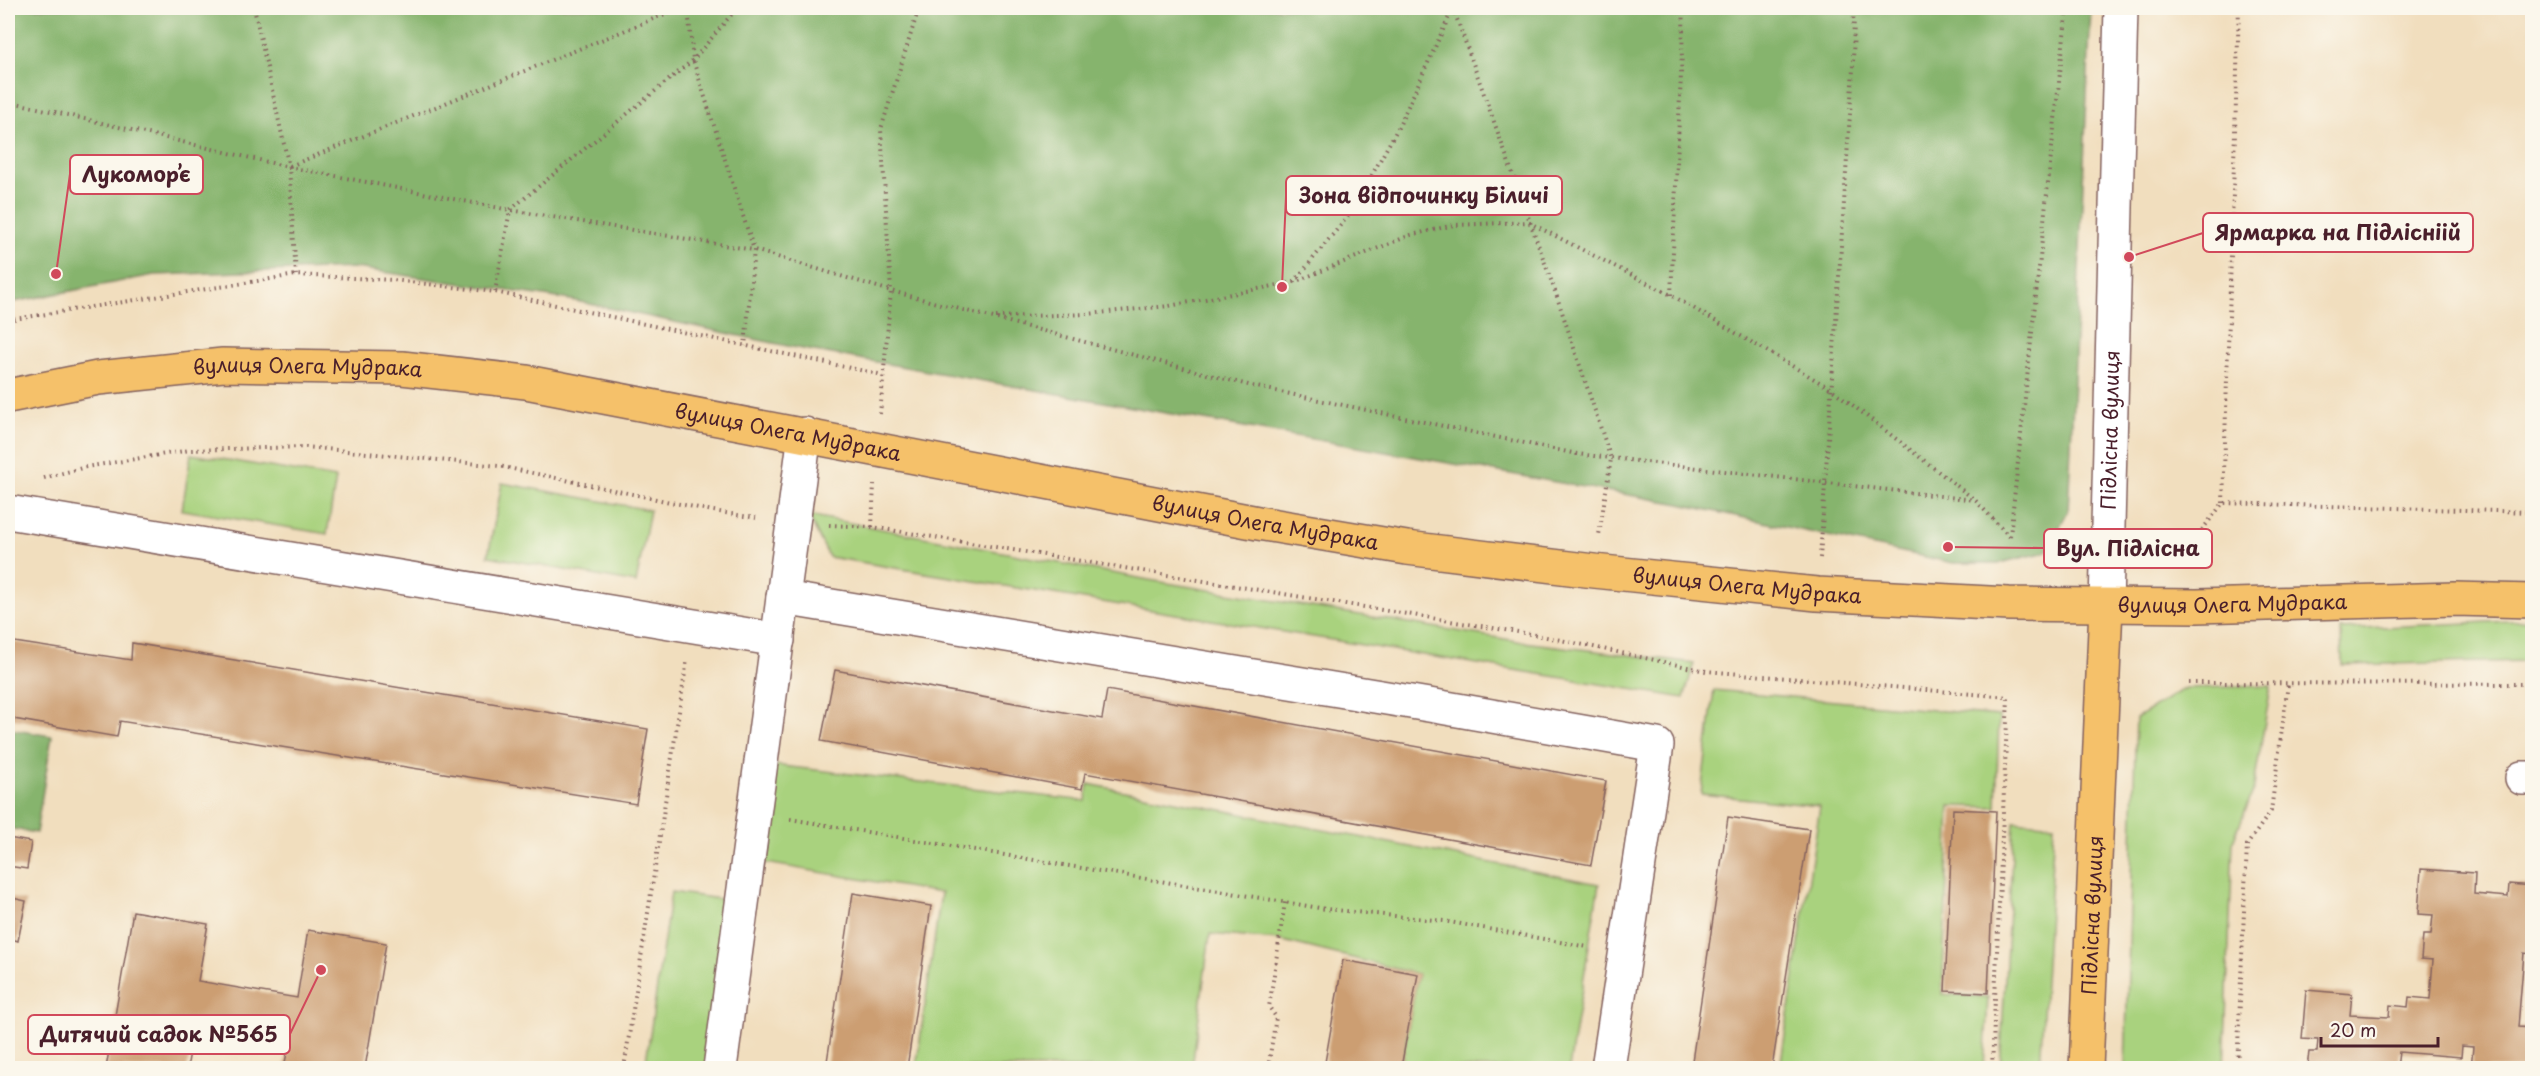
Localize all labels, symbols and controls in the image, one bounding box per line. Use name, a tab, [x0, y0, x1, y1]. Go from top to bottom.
callout: Лукомор’є	[70, 155, 203, 194]
text: Лукомор’є	[82, 157, 190, 189]
callout: Зона відпочинку Біличі	[1286, 176, 1562, 215]
text: Зона відпочинку Біличі	[1298, 178, 1549, 210]
callout: Ярмарка на Підлісніій	[2203, 213, 2473, 252]
text: Ярмарка на Підлісніій	[2214, 215, 2461, 247]
street label: вулиця Олега Мудрака	[191, 349, 424, 384]
street label: Підлісна вулиця	[2092, 350, 2126, 510]
street label: вулиця Олега Мудрака	[673, 395, 904, 468]
street label: вулиця Олега Мудрака	[1150, 487, 1381, 557]
callout: Вул. Підлісна	[2044, 529, 2212, 568]
text: Вул. Підлісна	[2056, 531, 2200, 563]
street label: вулиця Олега Мудрака	[1631, 559, 1863, 610]
street label: вулиця Олега Мудрака	[2117, 586, 2348, 620]
street label: Підлісна вулиця	[2073, 835, 2110, 995]
scale bar	[2321, 1010, 2438, 1048]
callout: Дитячий садок №565	[28, 1015, 290, 1054]
text: 20 m	[2330, 1016, 2376, 1043]
text: Дитячий садок №565	[39, 1017, 278, 1049]

